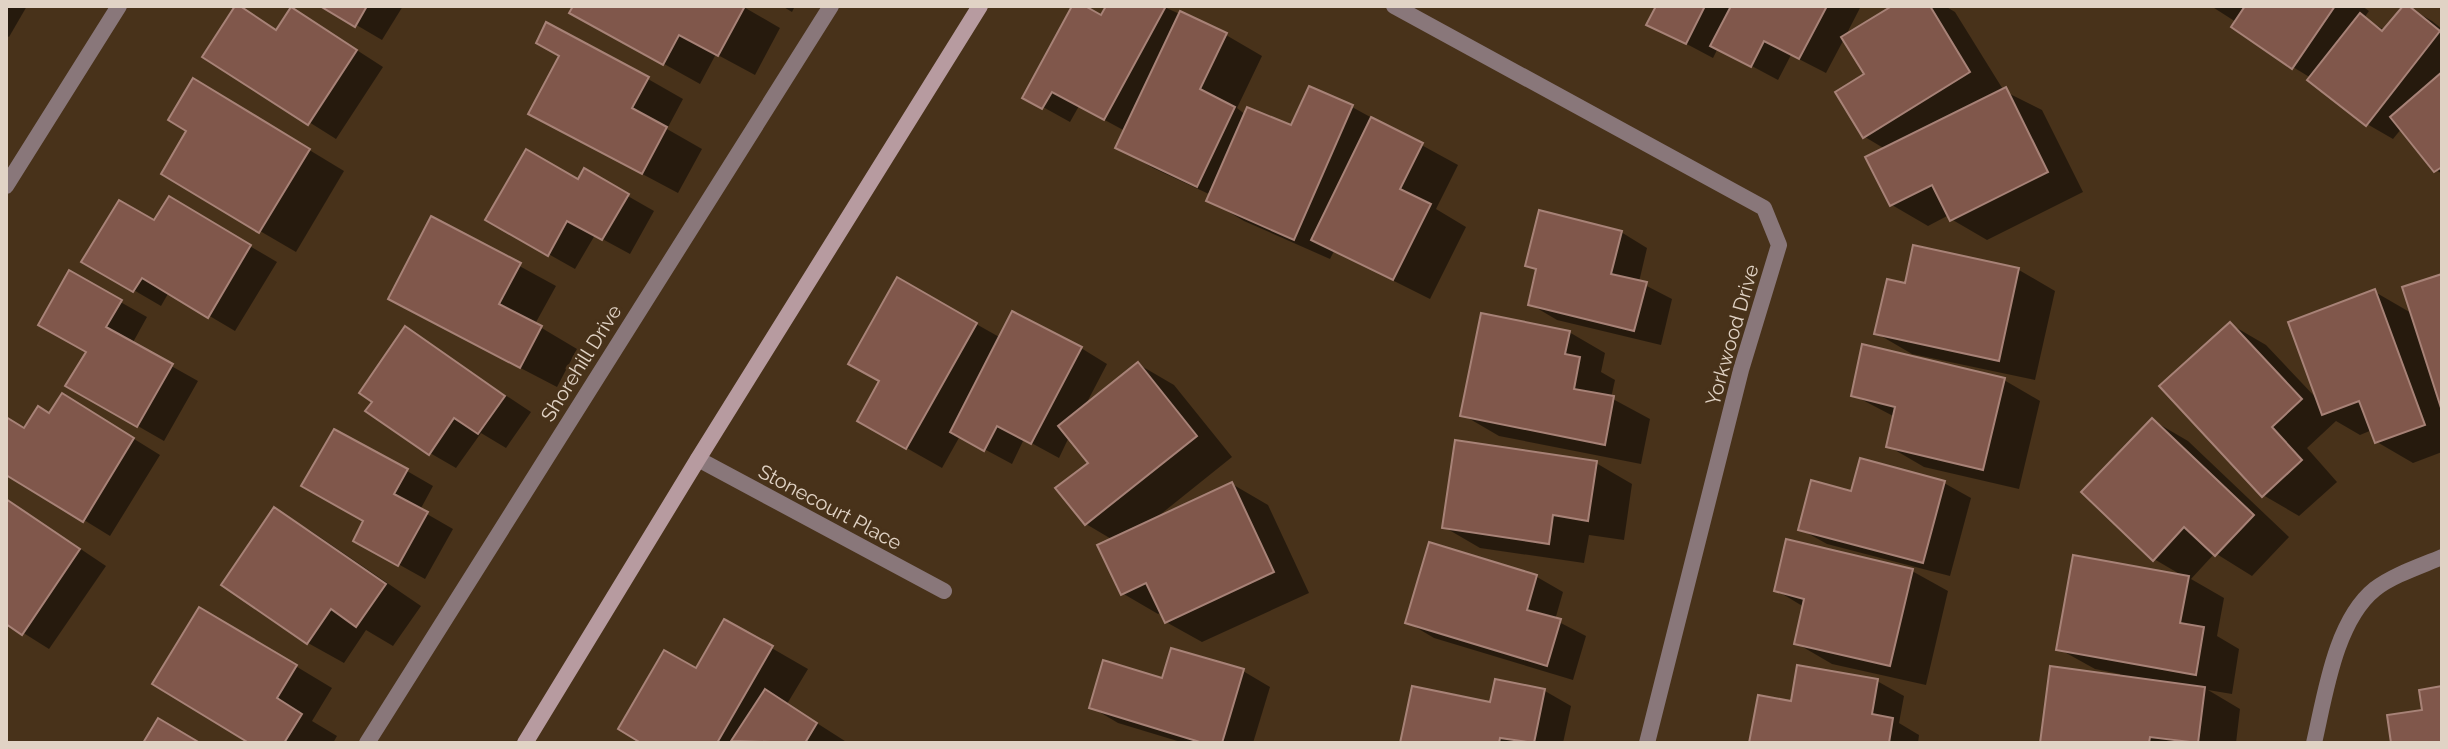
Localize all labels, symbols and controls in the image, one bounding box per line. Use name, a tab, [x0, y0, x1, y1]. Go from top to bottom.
street label: Yorkwood Drive	[1700, 261, 1764, 408]
street label: Shorehill Drive	[536, 300, 627, 426]
street label: Stonecourt Place	[754, 459, 906, 555]

